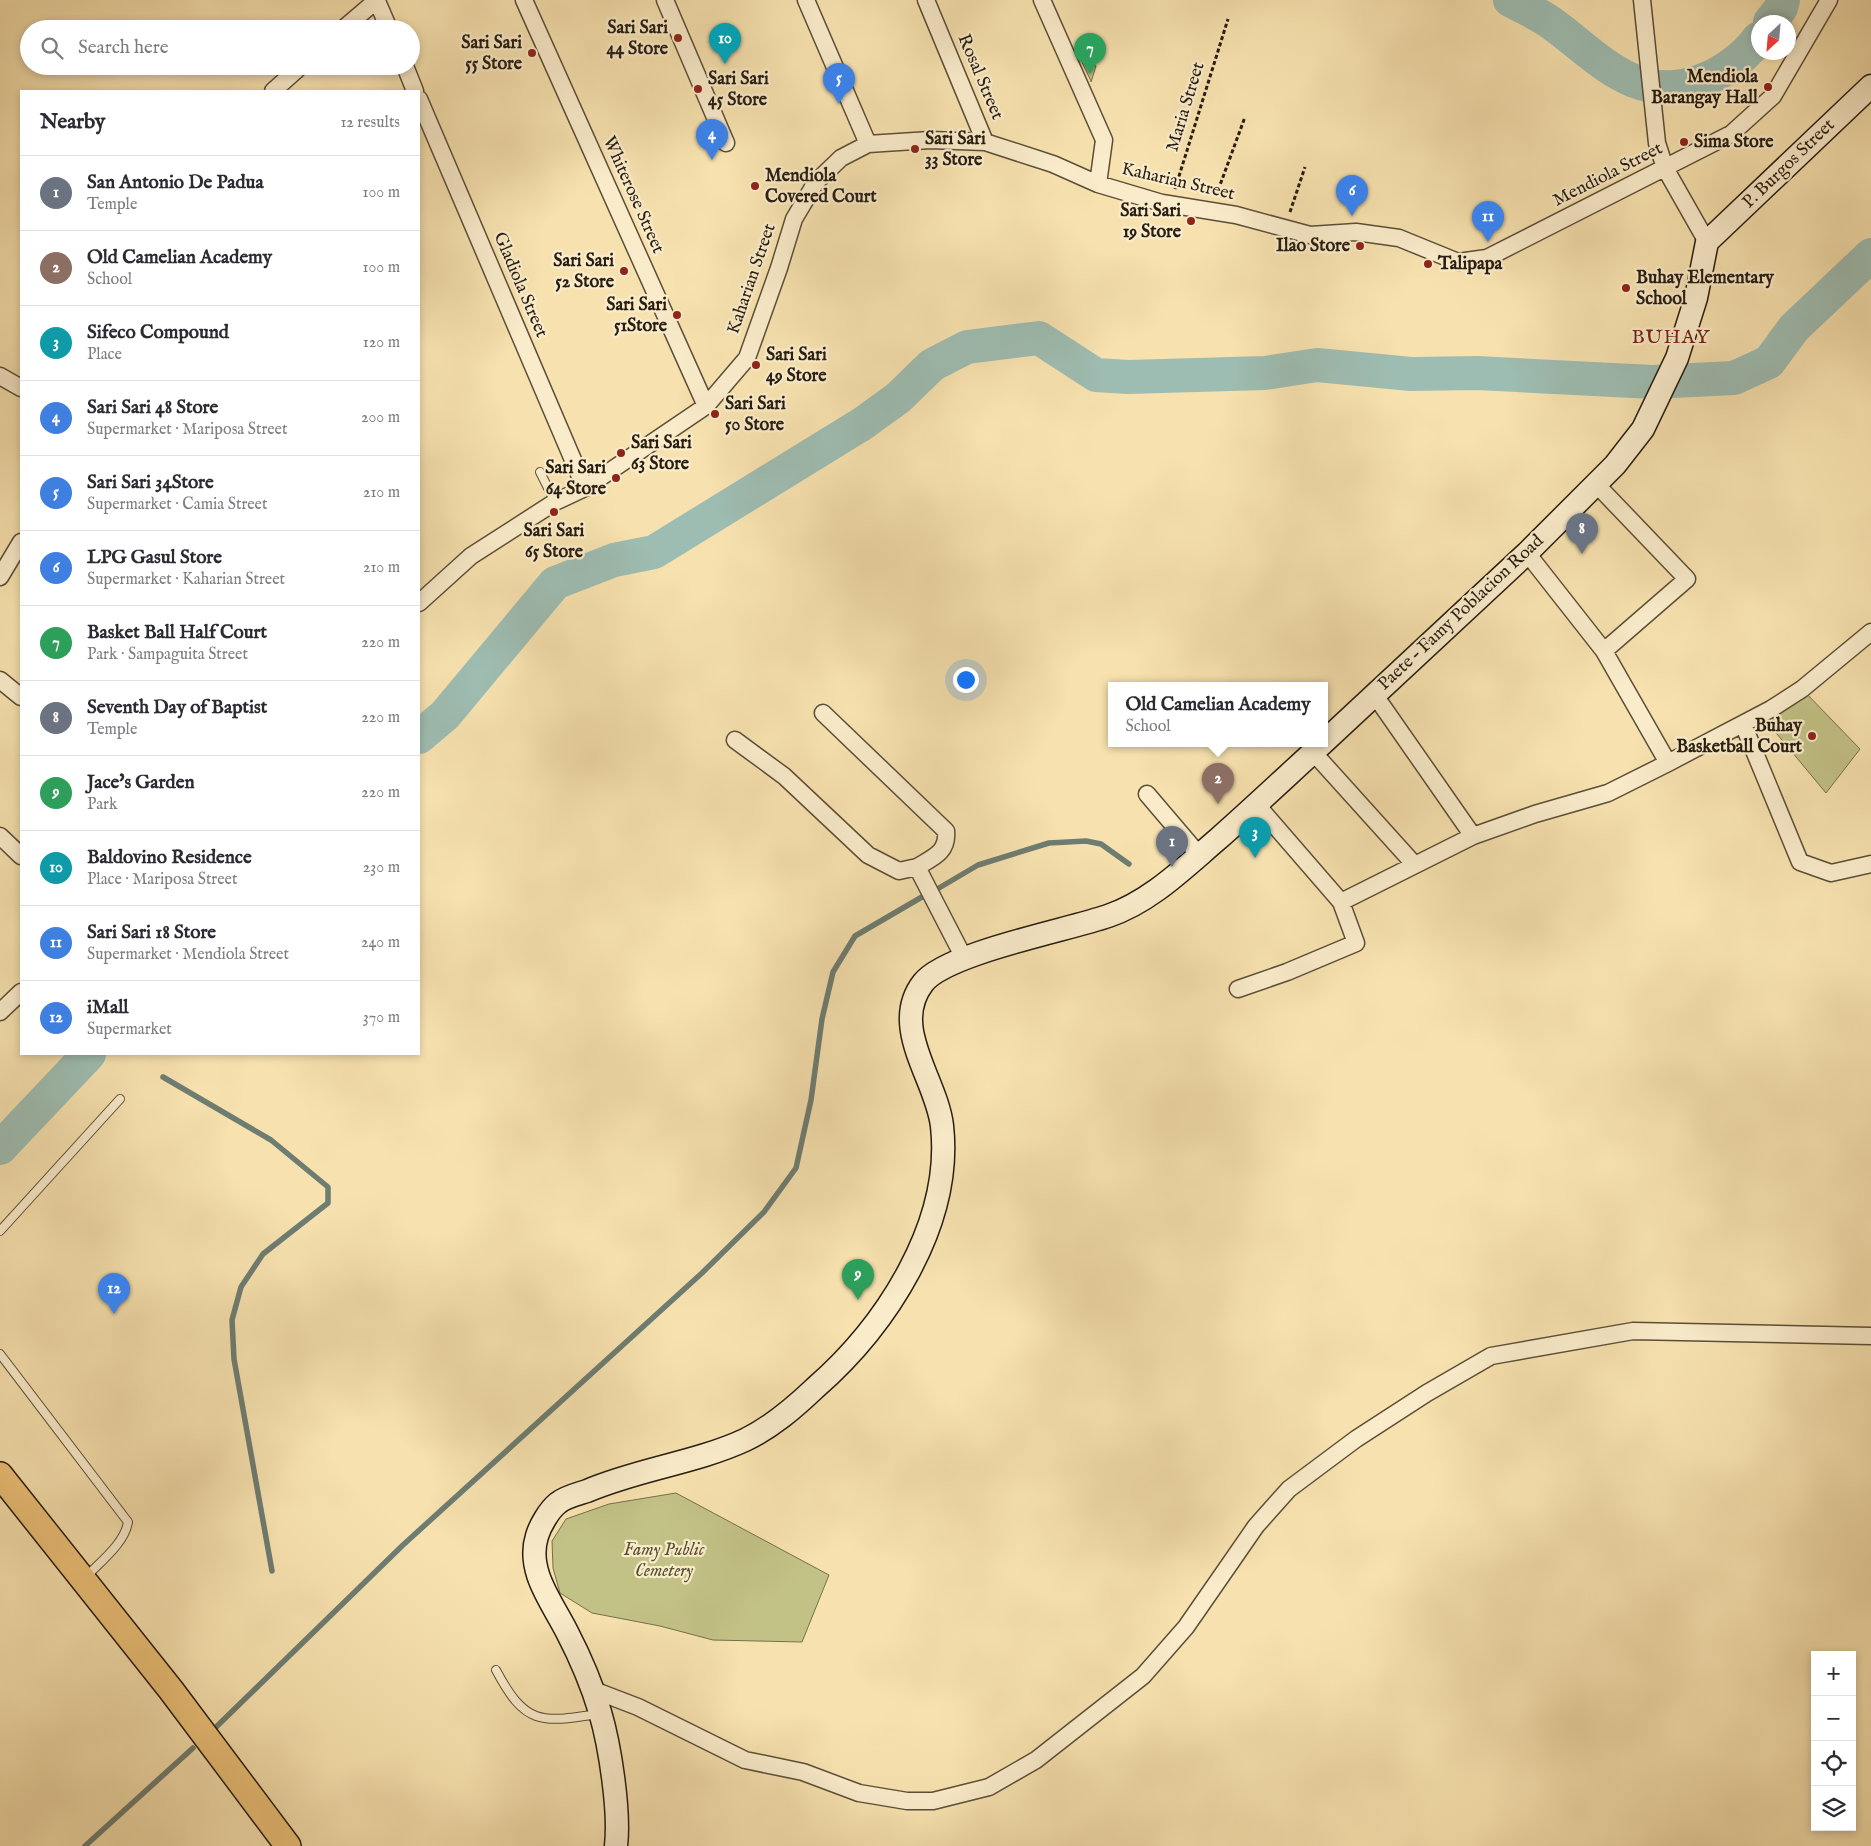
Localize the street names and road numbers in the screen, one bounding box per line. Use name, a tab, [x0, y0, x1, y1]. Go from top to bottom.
street label: Rosal Street	[952, 31, 1008, 123]
street label: Maria Street	[1161, 59, 1211, 155]
street label: P. Burgos Street	[1738, 114, 1840, 214]
street label: Whiterose Street	[597, 133, 669, 257]
street label: Mendiola Street	[1549, 138, 1667, 212]
street label: Kaharian Street	[1119, 158, 1237, 206]
street label: Kaharian Street	[722, 221, 782, 337]
street label: Gladiola Street	[487, 229, 553, 341]
street label: Paete – Famy Poblacion Road	[1373, 530, 1549, 696]

